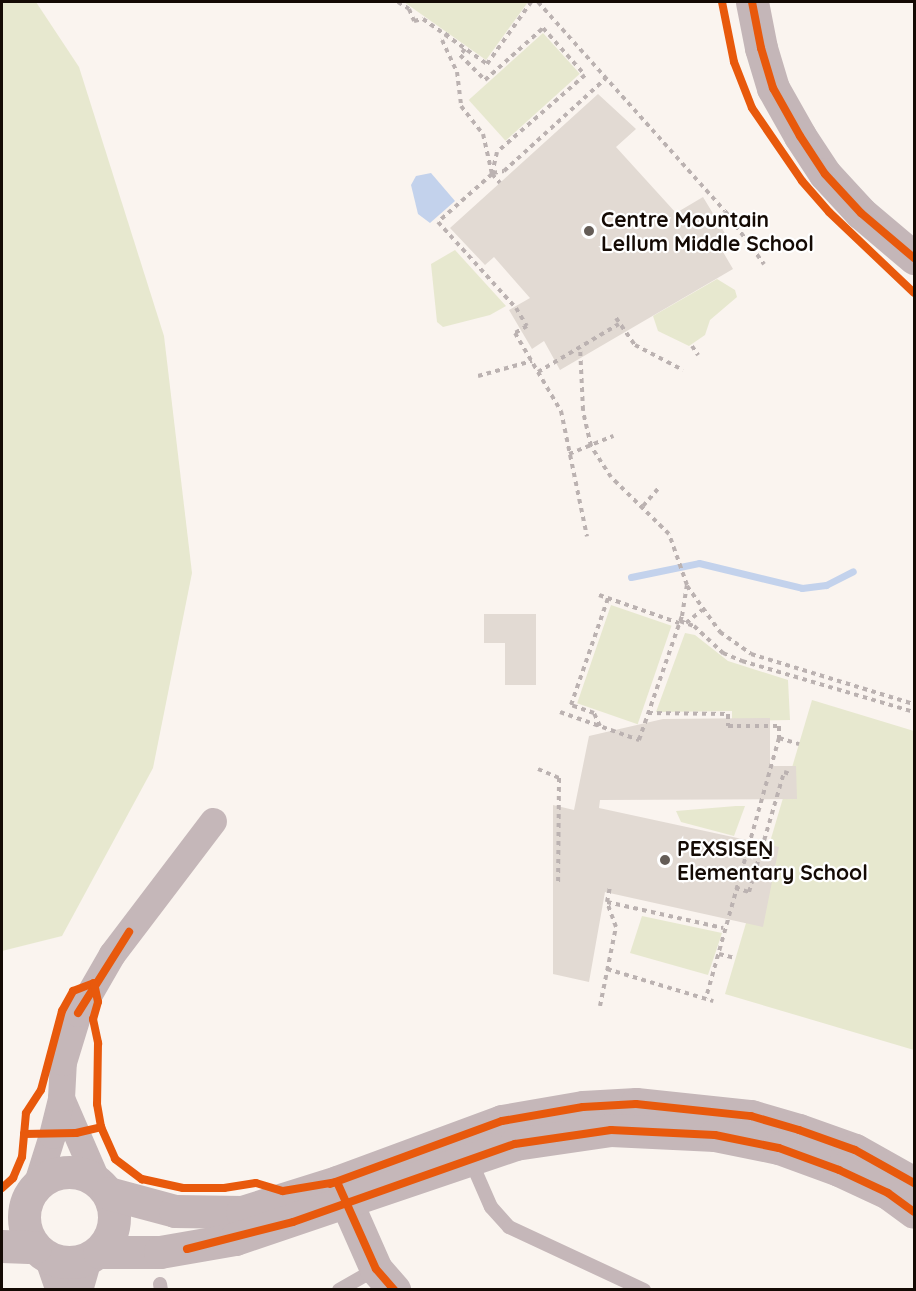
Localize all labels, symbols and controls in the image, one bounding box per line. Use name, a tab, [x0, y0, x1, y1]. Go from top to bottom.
place label: Centre Mountain Lellum Middle School	[601, 206, 814, 256]
marker: Centre Mountain Lellum Middle School	[582, 224, 596, 238]
place label: PEXSISEṈ Elementary School	[677, 835, 868, 885]
marker: PEXSISEṈ Elementary School	[658, 853, 672, 867]

